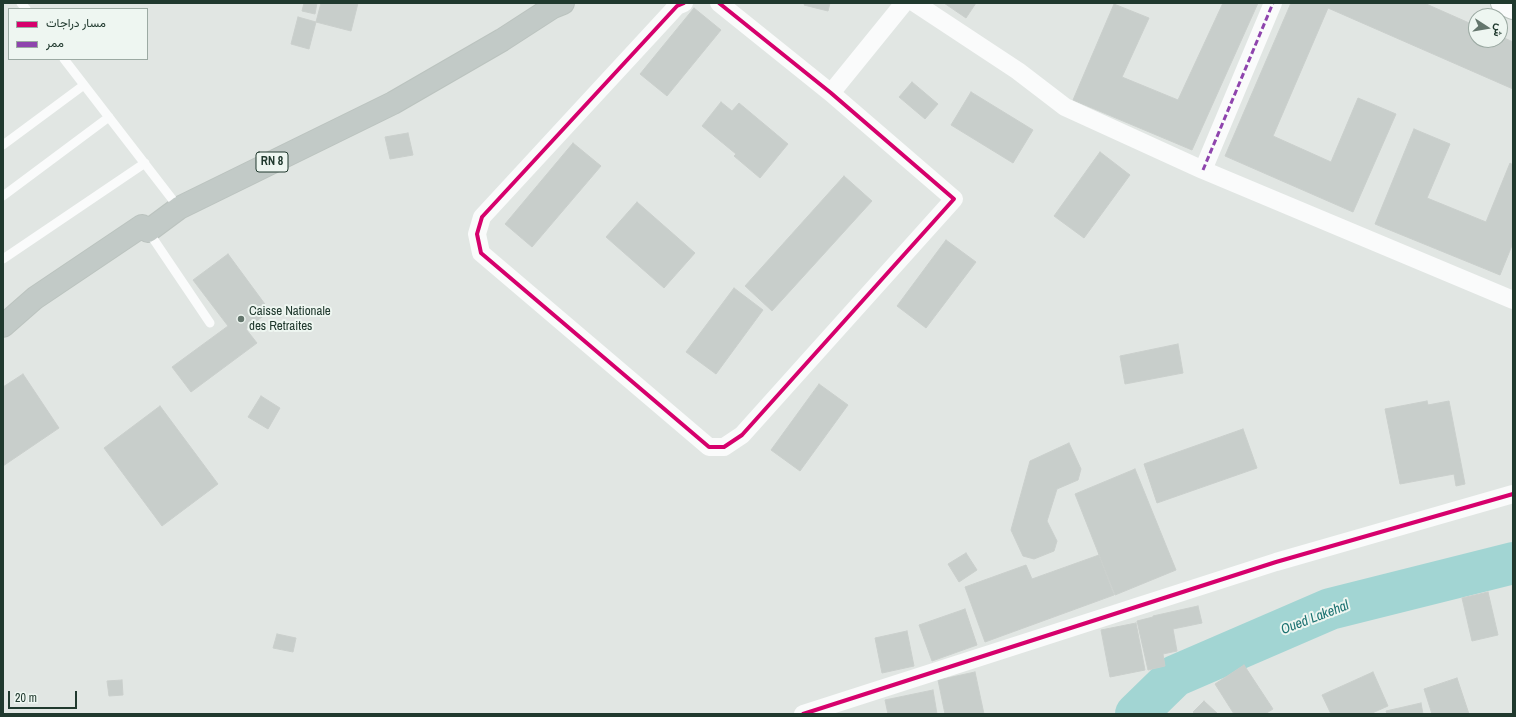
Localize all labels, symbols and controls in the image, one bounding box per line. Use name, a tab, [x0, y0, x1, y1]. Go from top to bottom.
legend	[8, 8, 148, 60]
north arrow	[1468, 8, 1508, 48]
text: مسار دراجات	[46, 15, 106, 31]
text: ش	[1491, 22, 1507, 38]
text: ممر	[46, 35, 64, 51]
road number: RN 8	[256, 152, 288, 172]
place label: Caisse Nationale des Retraites	[249, 304, 331, 335]
marker: Caisse Nationale des Retraites	[236, 314, 246, 324]
water label: Oued Lakehal	[1279, 597, 1351, 639]
scale bar	[10, 683, 79, 709]
text: 20 m	[15, 690, 37, 706]

